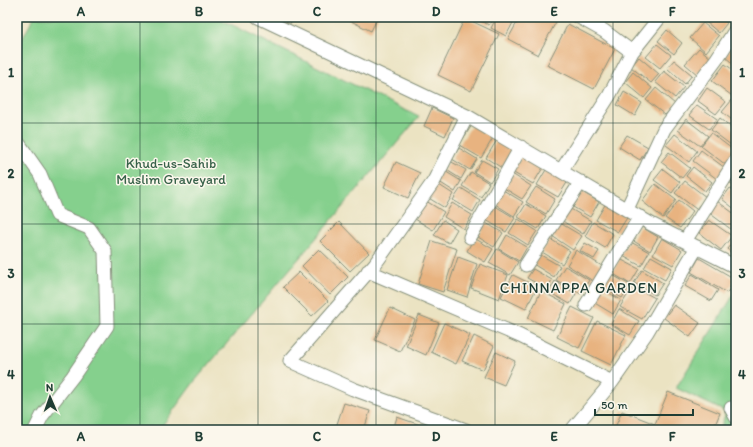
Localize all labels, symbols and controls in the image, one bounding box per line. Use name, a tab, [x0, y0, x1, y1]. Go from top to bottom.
text: A	[76, 4, 86, 19]
text: B	[195, 4, 204, 19]
text: C	[313, 4, 322, 19]
text: D	[432, 4, 441, 19]
text: E	[550, 4, 558, 19]
text: F	[669, 4, 676, 19]
text: 1	[8, 65, 14, 80]
text: 1	[739, 65, 745, 80]
park label: Khud-us-Sahib Muslim Graveyard	[116, 155, 226, 188]
text: 2	[8, 166, 15, 181]
text: 2	[739, 166, 746, 181]
text: 3	[7, 266, 15, 281]
text: 3	[738, 266, 746, 281]
district label: CHINNAPPA GARDEN	[500, 279, 658, 297]
text: 4	[7, 367, 15, 382]
text: 4	[738, 367, 746, 382]
north arrow	[30, 377, 70, 417]
text: N	[46, 381, 54, 394]
scale bar	[595, 391, 693, 417]
text: 50 m	[601, 398, 627, 412]
text: A	[76, 429, 86, 444]
text: B	[195, 429, 204, 444]
text: C	[313, 429, 322, 444]
text: D	[432, 429, 441, 444]
text: E	[550, 429, 558, 444]
text: F	[669, 429, 676, 444]

